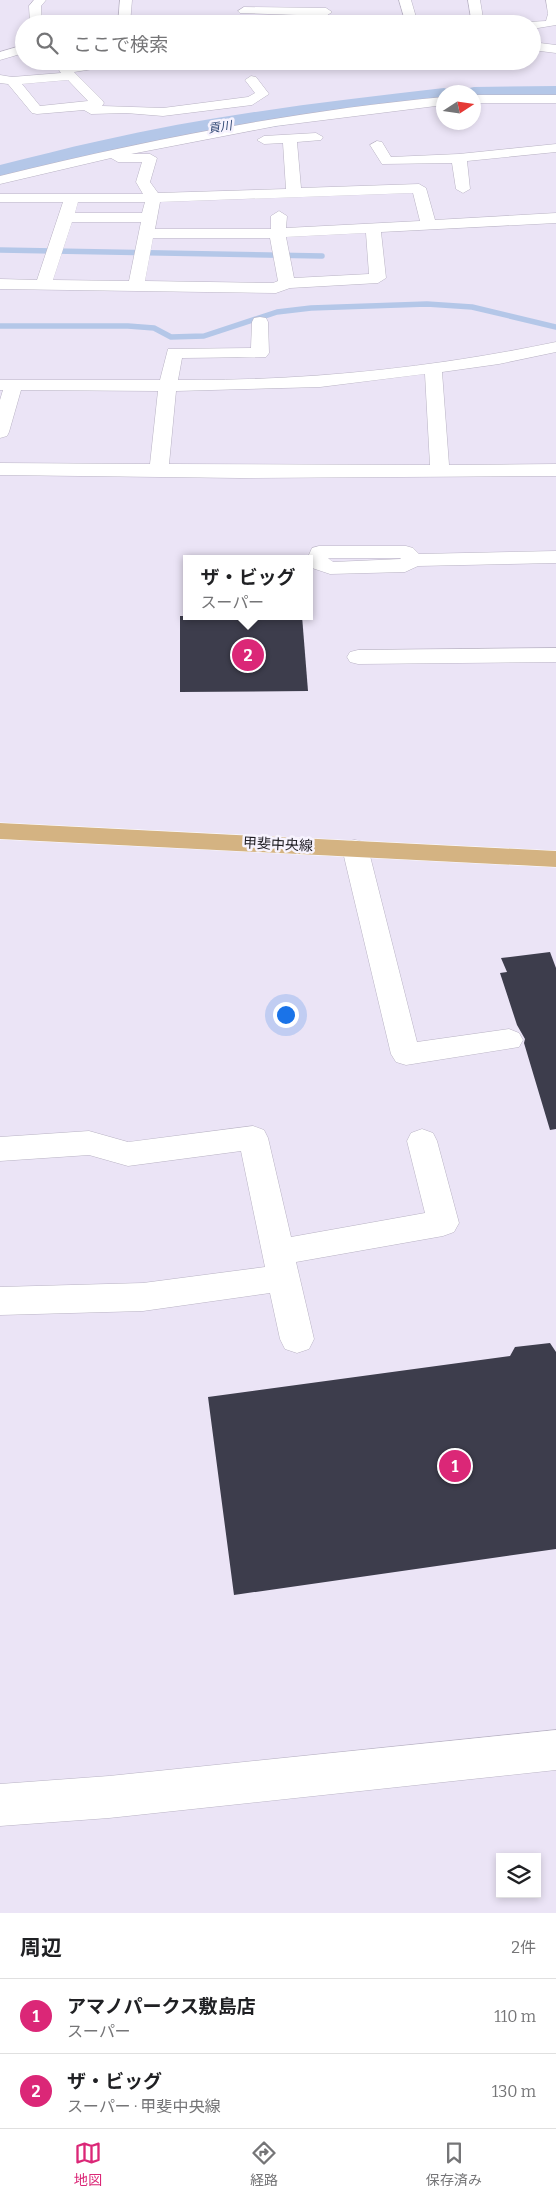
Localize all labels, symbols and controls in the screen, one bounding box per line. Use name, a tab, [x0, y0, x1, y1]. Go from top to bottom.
search box	[15, 15, 541, 70]
icon: search	[33, 29, 61, 57]
text: ここで検索	[73, 33, 168, 56]
north arrow	[436, 85, 481, 130]
water label: 貢川	[207, 118, 235, 136]
popup	[183, 555, 313, 620]
text: ザ・ビッグ	[200, 566, 296, 589]
text: スーパー	[200, 593, 264, 612]
pin: 2	[232, 636, 264, 674]
street label: 甲斐中央線	[243, 834, 313, 855]
your location	[273, 1002, 299, 1028]
pin: 1	[439, 1447, 471, 1485]
map controls	[496, 1853, 541, 1898]
button: layers	[496, 1853, 541, 1898]
text: 周辺	[20, 1935, 62, 1961]
text: 2件	[511, 1938, 536, 1957]
text: アマノパークス敷島店	[67, 1995, 256, 2018]
text: 1	[33, 2007, 39, 2026]
text: 110 m	[494, 2007, 536, 2026]
text: スーパー	[67, 2022, 131, 2041]
text: ザ・ビッグ	[67, 2070, 162, 2093]
text: 2	[31, 2082, 41, 2101]
text: 130 m	[492, 2082, 536, 2101]
text: スーパー · 甲斐中央線	[67, 2097, 221, 2116]
tab: 地図	[74, 2139, 102, 2189]
tab: 経路	[250, 2139, 278, 2189]
tab: 保存済み	[426, 2139, 482, 2189]

